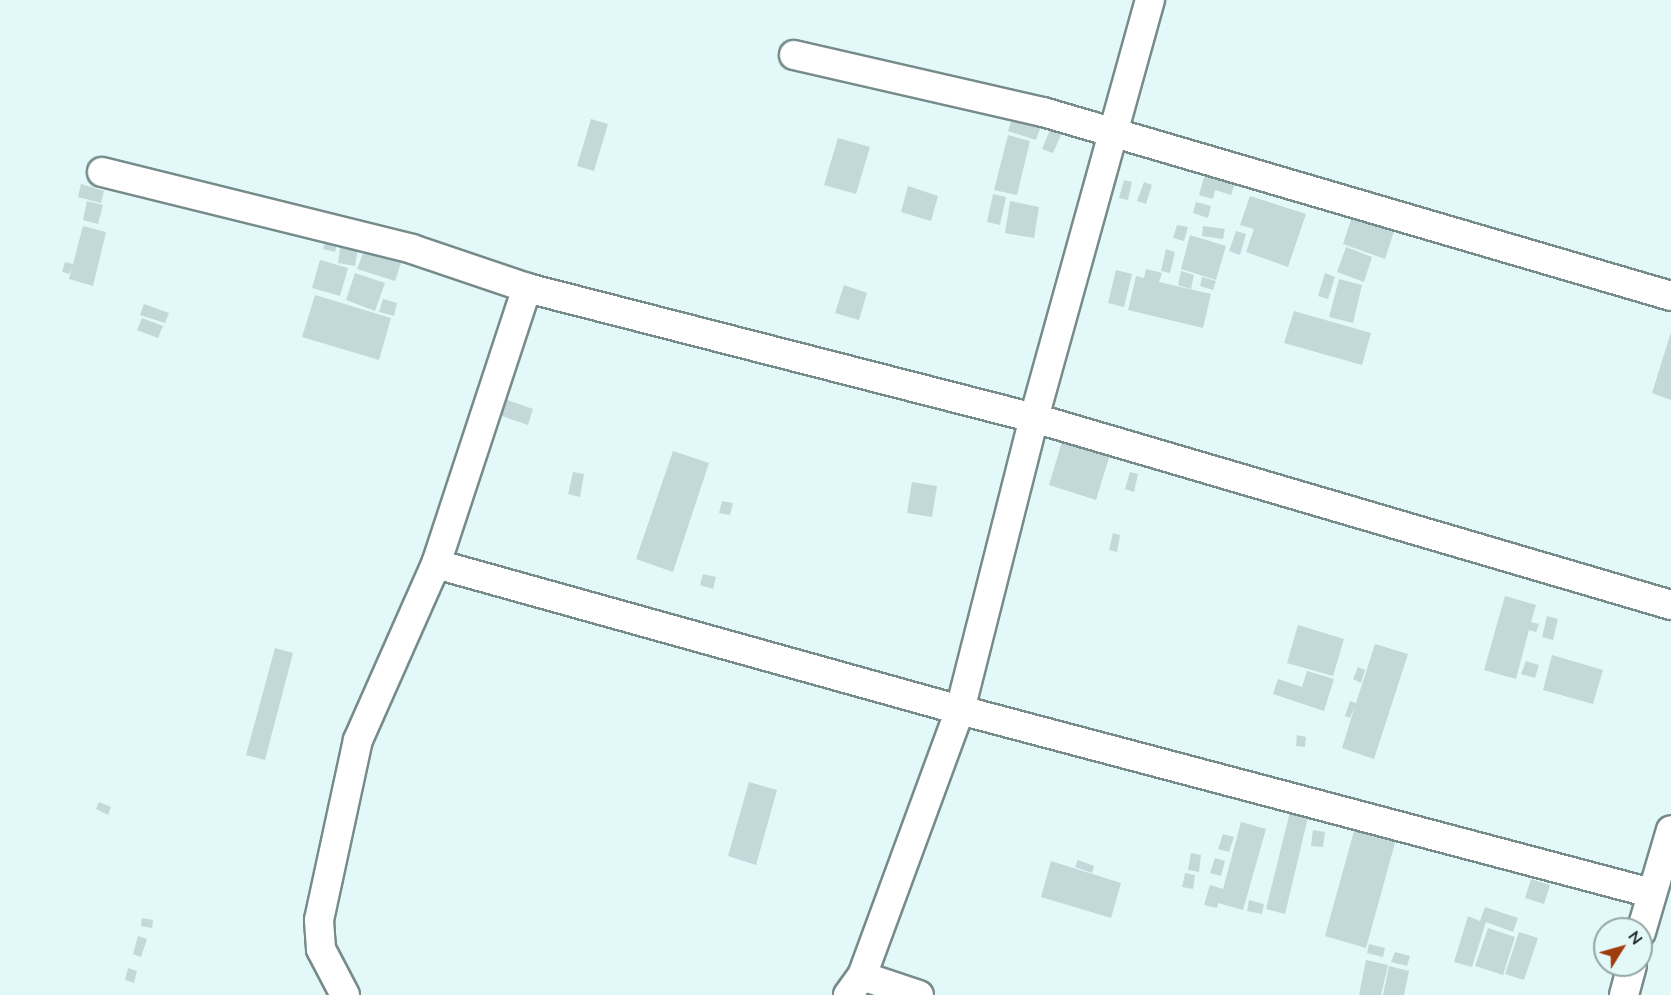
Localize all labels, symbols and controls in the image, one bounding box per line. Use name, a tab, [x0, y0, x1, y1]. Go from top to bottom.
north arrow	[1593, 917, 1653, 977]
text: N	[1624, 927, 1647, 948]

